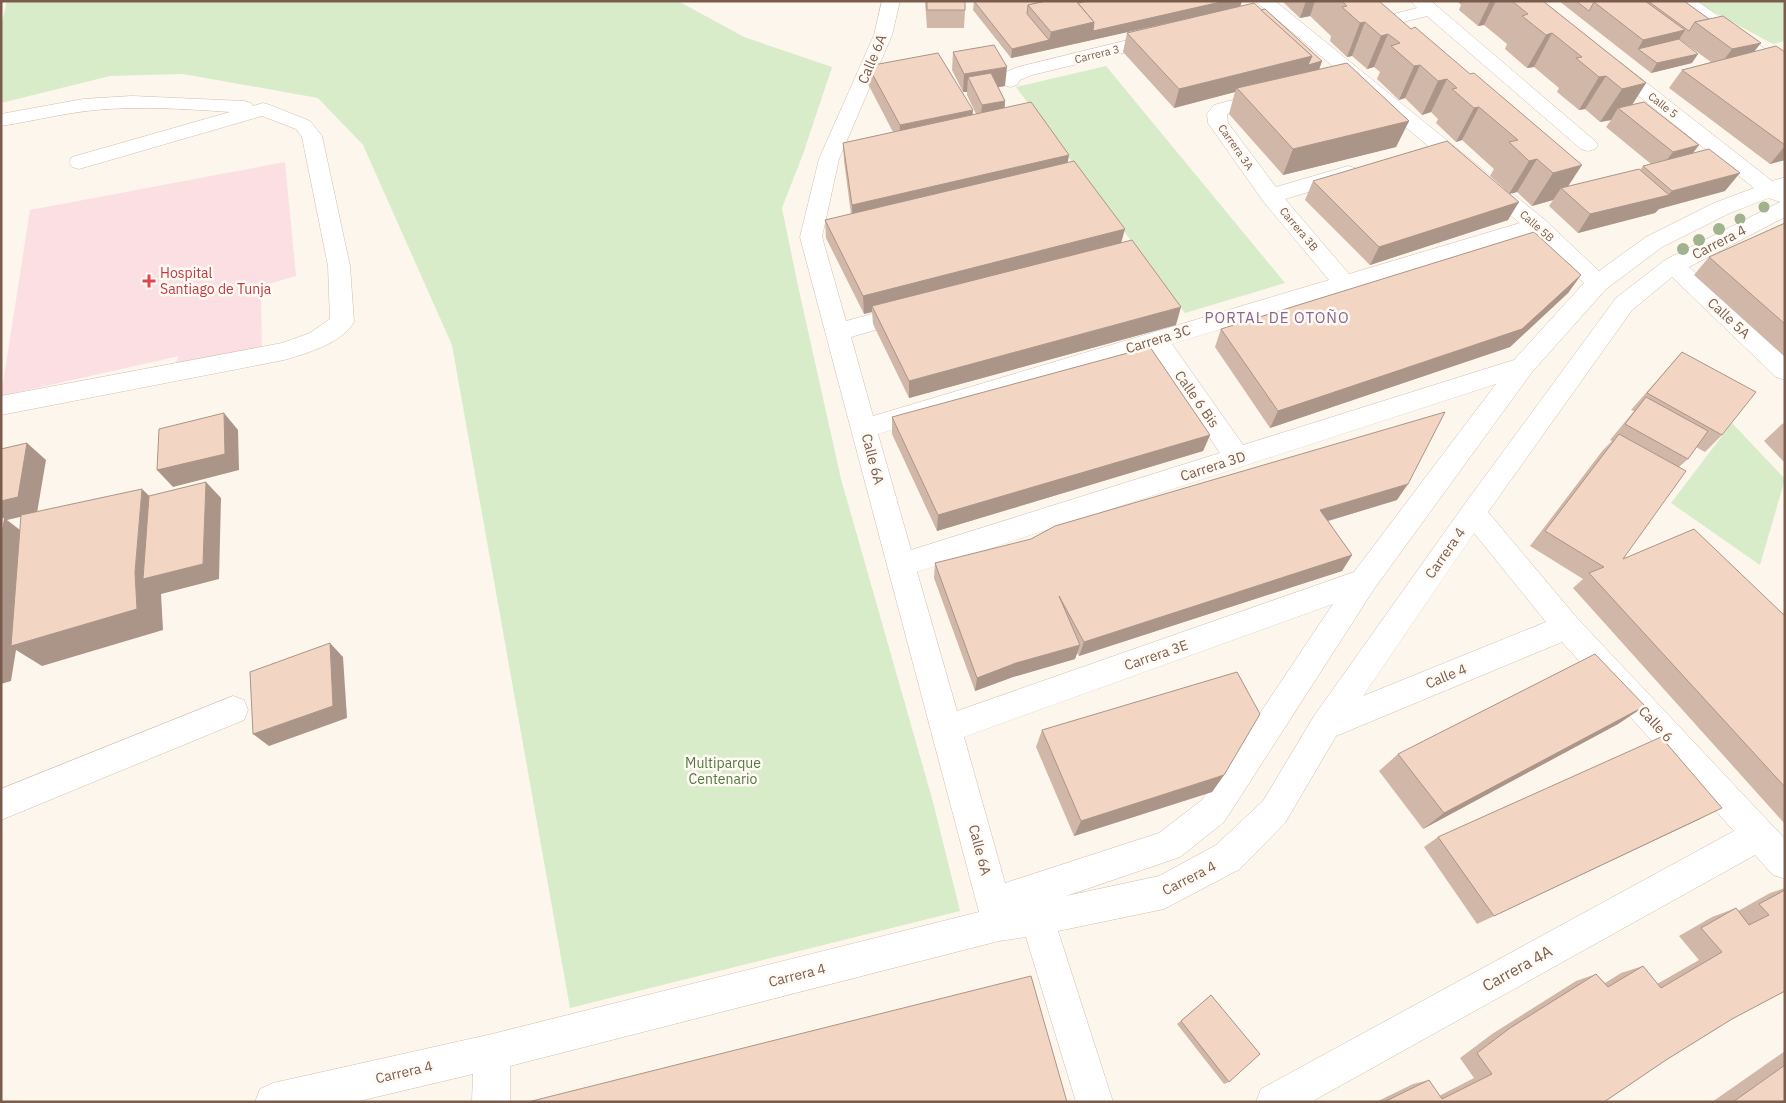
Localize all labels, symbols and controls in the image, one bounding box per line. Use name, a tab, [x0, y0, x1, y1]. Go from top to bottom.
street label: Calle 6A	[854, 31, 890, 86]
street label: Carrera 3	[1073, 42, 1121, 66]
street label: Calle 5	[1645, 89, 1681, 121]
street label: Carrera 3A	[1215, 121, 1257, 173]
street label: Carrera 3B	[1277, 204, 1321, 254]
street label: Calle 5B	[1517, 207, 1557, 245]
street label: Carrera 4	[1689, 221, 1749, 263]
place label: Hospital Santiago de Tunja	[160, 264, 272, 298]
marker: Hospital Santiago de Tunja	[142, 274, 156, 288]
street label: Calle 5A	[1704, 294, 1754, 342]
district label: PORTAL DE OTOÑO	[1204, 308, 1350, 327]
street label: Carrera 3C	[1123, 321, 1193, 357]
street label: Calle 6 Bis	[1171, 367, 1223, 431]
street label: Calle 6A	[858, 432, 888, 487]
street label: Carrera 3D	[1178, 447, 1248, 485]
street label: Carrera 4	[1421, 524, 1469, 582]
street label: Carrera 3E	[1122, 636, 1190, 674]
street label: Calle 4	[1423, 660, 1469, 692]
street label: Calle 6	[1635, 702, 1677, 746]
park label: Multiparque Centenario	[685, 754, 761, 788]
street label: Calle 6A	[965, 823, 995, 878]
street label: Carrera 4	[1159, 857, 1219, 899]
street label: Carrera 4A	[1479, 941, 1555, 995]
street label: Carrera 4	[767, 959, 827, 991]
street label: Carrera 4	[374, 1057, 434, 1087]

